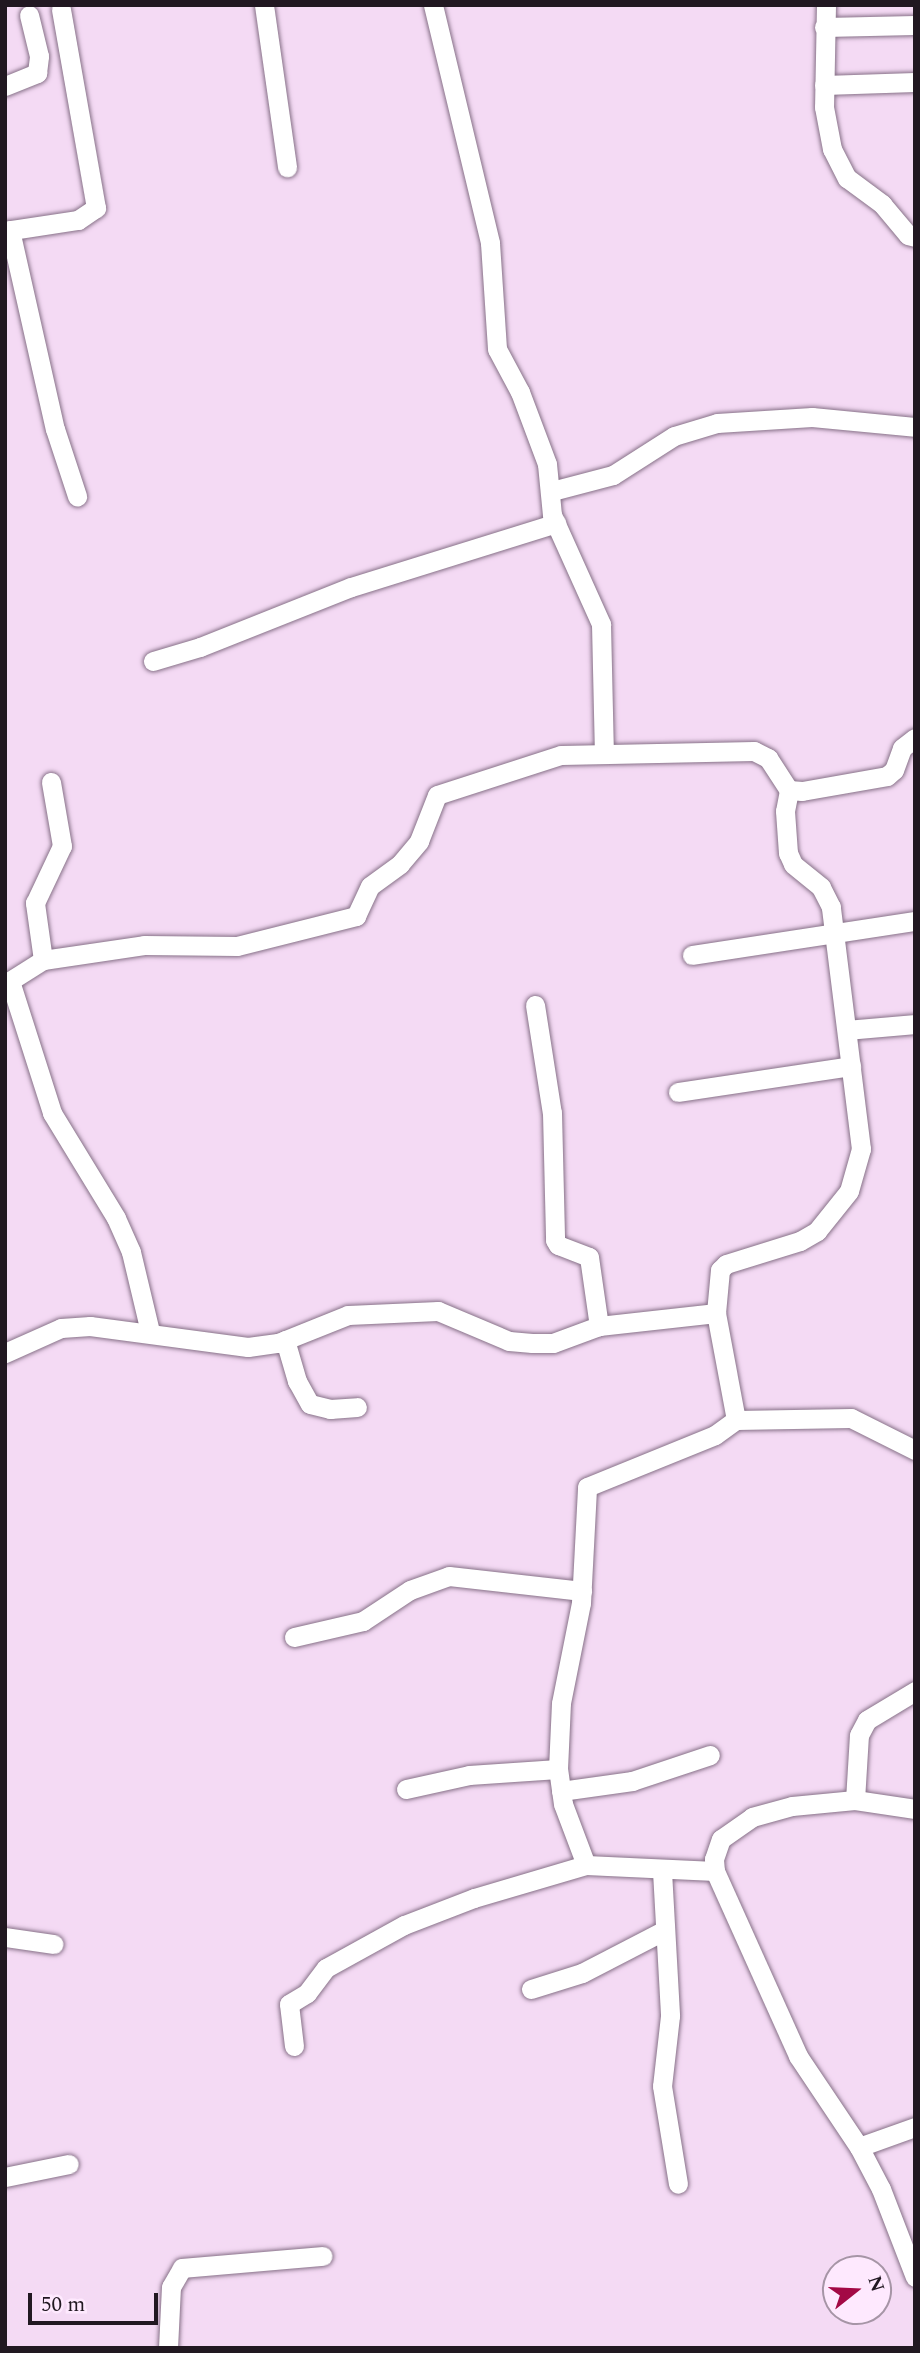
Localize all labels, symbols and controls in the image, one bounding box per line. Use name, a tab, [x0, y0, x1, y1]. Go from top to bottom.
north arrow	[822, 2255, 892, 2325]
text: N	[859, 2272, 892, 2296]
scale bar	[32, 2280, 161, 2324]
text: 50 m	[41, 2289, 85, 2321]

